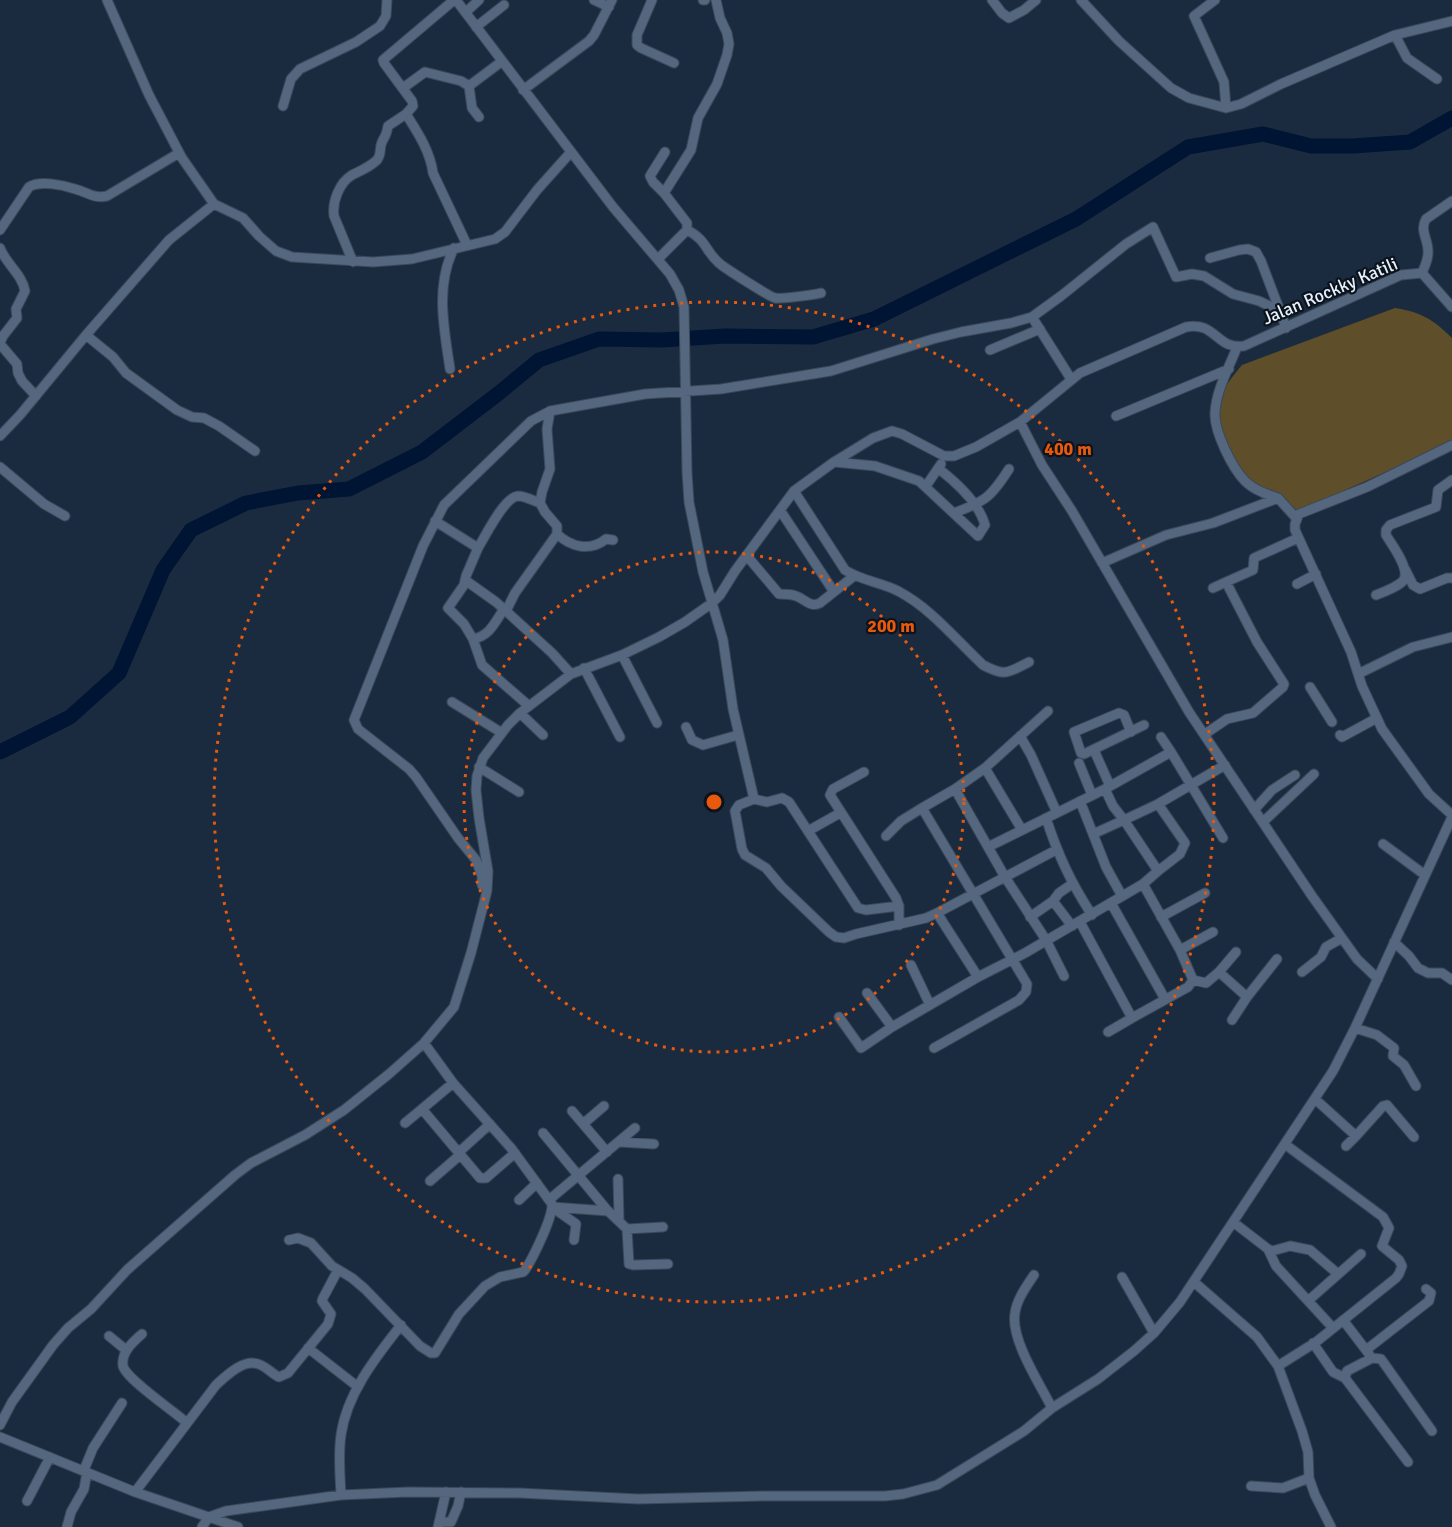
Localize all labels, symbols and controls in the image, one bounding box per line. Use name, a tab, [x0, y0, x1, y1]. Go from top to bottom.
street label: Jalan Rockky Katili	[1259, 253, 1401, 329]
text: 400 m	[1044, 438, 1092, 460]
text: 200 m	[867, 615, 915, 637]
centre of rings	[704, 792, 724, 812]

